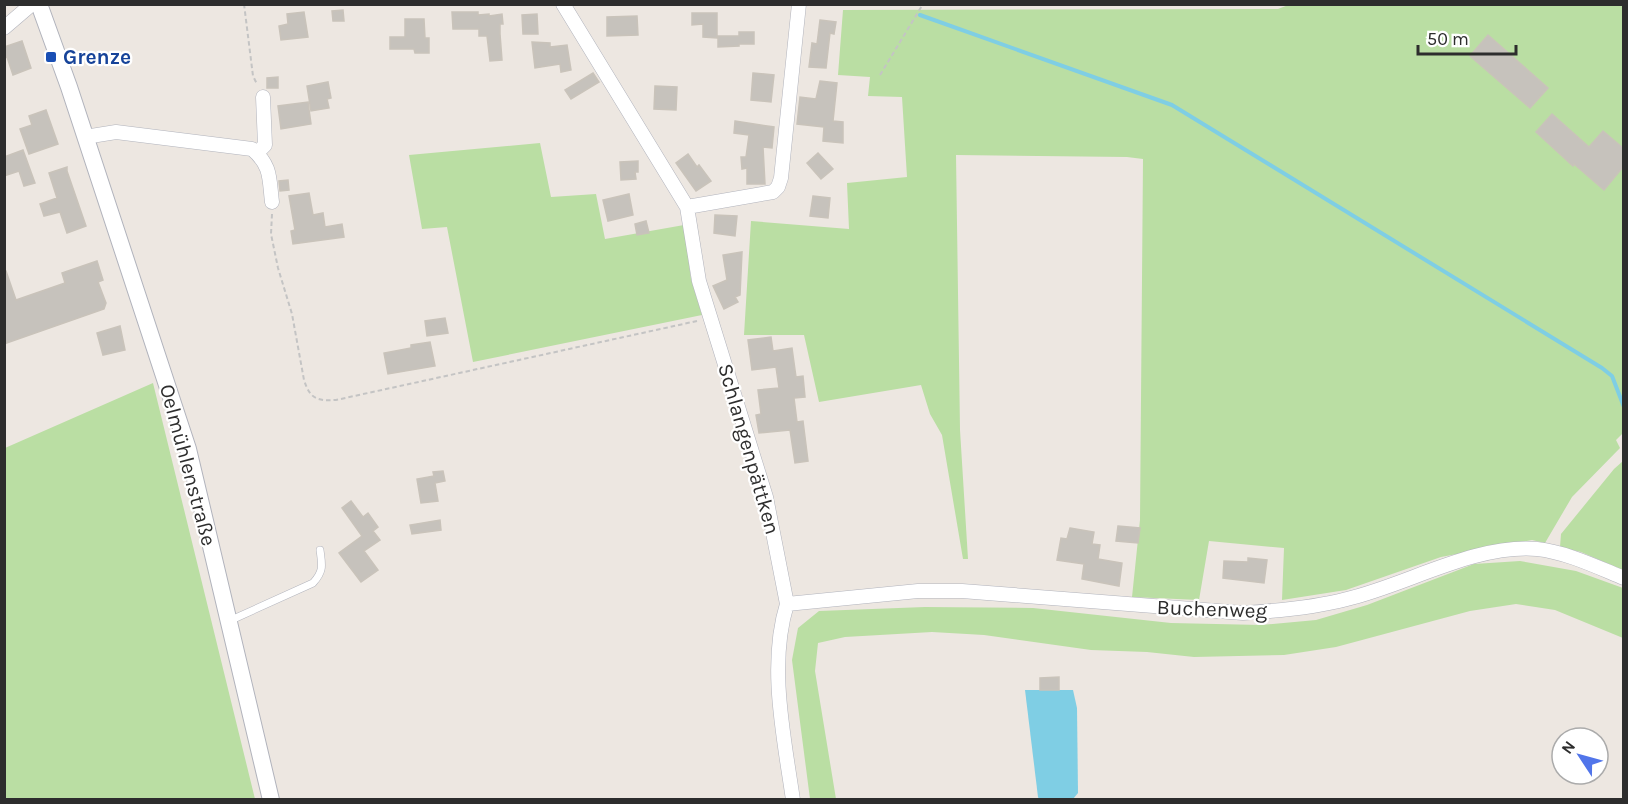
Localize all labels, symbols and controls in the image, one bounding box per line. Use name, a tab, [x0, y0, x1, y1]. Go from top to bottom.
scale bar	[1418, 18, 1516, 56]
text: 50 m	[1427, 28, 1469, 50]
place label: Grenze	[63, 45, 131, 69]
marker: Grenze	[44, 50, 58, 64]
street label: Schlangenpättken	[713, 361, 785, 537]
street label: Oelmühlenstraße	[155, 382, 221, 548]
street label: Buchenweg	[1156, 595, 1268, 623]
north arrow	[1550, 726, 1610, 786]
text: N	[1557, 737, 1579, 758]

